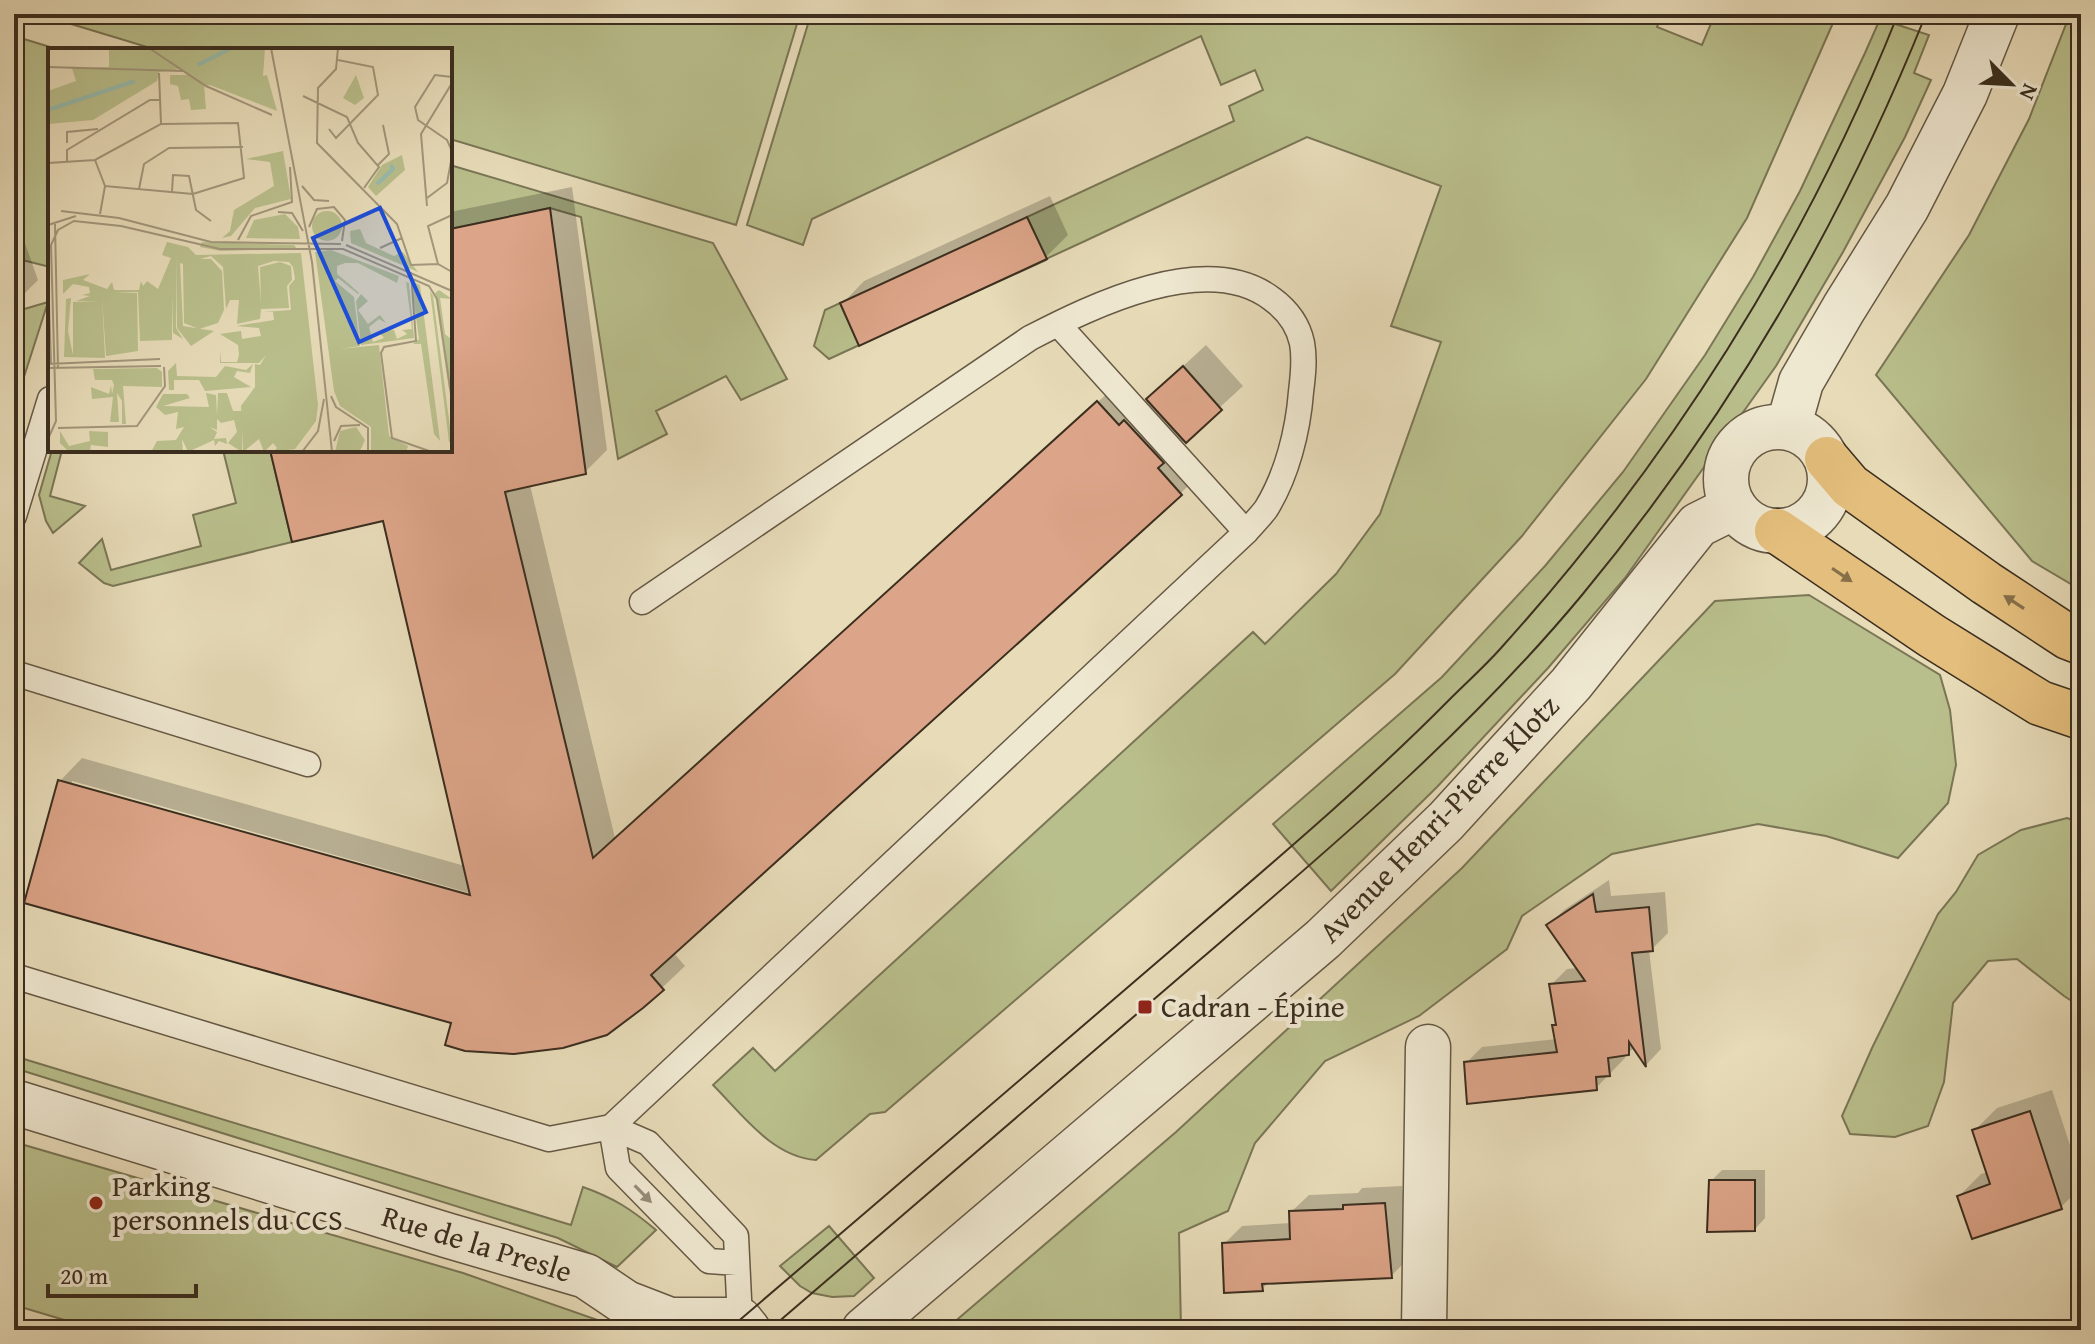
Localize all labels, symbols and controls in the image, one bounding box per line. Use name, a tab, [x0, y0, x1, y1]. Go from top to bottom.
north arrow	[1971, 44, 2051, 124]
inset map	[48, 48, 452, 452]
text: N	[2012, 79, 2047, 106]
one-way arrow	[1832, 567, 1853, 582]
one-way arrow	[2003, 595, 2025, 610]
street label: Avenue Henri-Pierre Klotz	[1308, 685, 1569, 952]
place label: Cadran - Épine	[1161, 984, 1345, 1028]
marker: Cadran - Épine	[1136, 998, 1154, 1016]
place label: Parking personnels du CCS	[112, 1163, 343, 1241]
one-way arrow	[633, 1184, 652, 1203]
street label: Rue de la Presle	[377, 1193, 578, 1293]
marker: Parking personnels du CCS	[87, 1194, 105, 1212]
scale bar	[48, 1248, 196, 1298]
text: 20 m	[60, 1258, 108, 1293]

